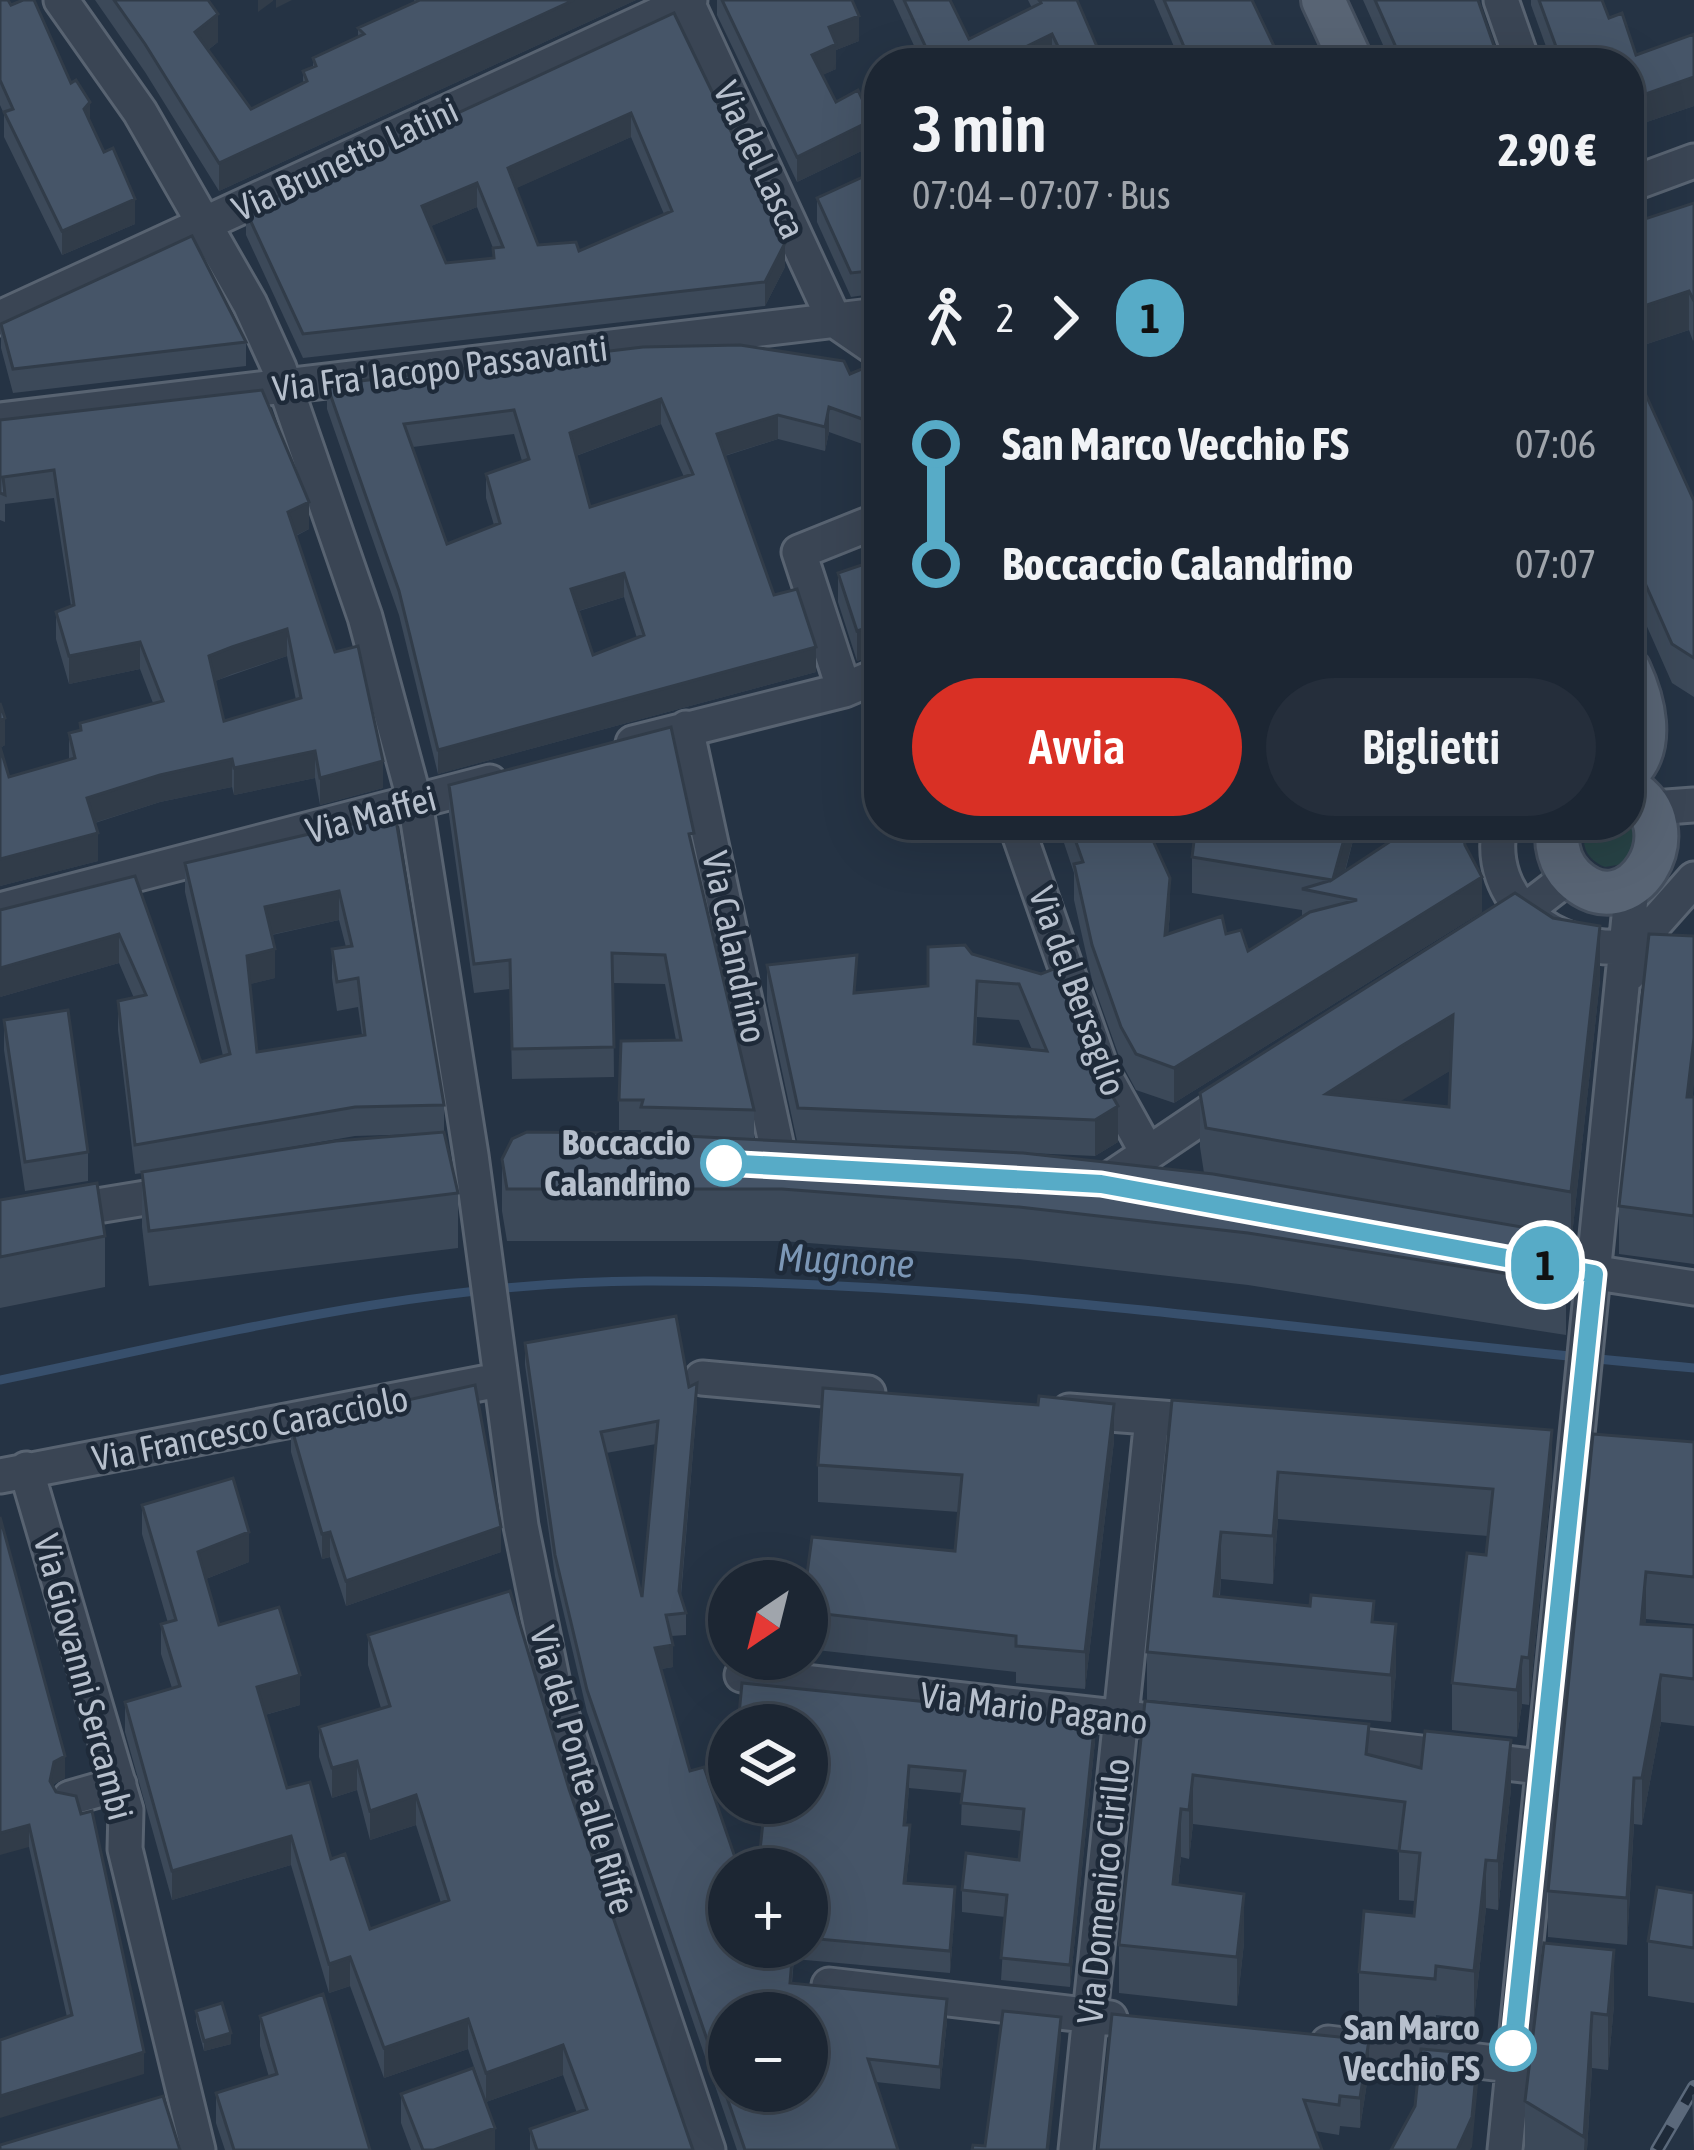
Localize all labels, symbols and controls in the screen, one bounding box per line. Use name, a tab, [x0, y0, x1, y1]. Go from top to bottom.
street label: Via del Lasca	[705, 75, 815, 245]
street label: Via Brunetto Latini	[226, 88, 464, 230]
text: 3 min	[912, 90, 1047, 166]
text: 2.90 €	[1498, 124, 1596, 176]
text: 07:04 – 07:07 · Bus	[912, 173, 1171, 217]
icon: walk	[912, 285, 978, 351]
icon: forward	[1032, 285, 1098, 351]
text: 1	[1140, 294, 1160, 342]
text: 2	[996, 296, 1014, 340]
street label: Via Fra' Iacopo Passavanti	[270, 327, 610, 409]
text: San Marco Vecchio FS	[1002, 418, 1349, 470]
text: 07:06	[1515, 422, 1596, 466]
text: Boccaccio Calandrino	[1002, 538, 1353, 590]
text: 07:07	[1515, 542, 1596, 586]
button: Avvia	[912, 678, 1242, 816]
button: Biglietti	[1266, 678, 1596, 816]
street label: Via Maffei	[302, 777, 440, 851]
street label: Via Calandrino	[694, 847, 776, 1047]
street label: Via del Bersaglio	[1021, 881, 1135, 1101]
place label: Boccaccio Calandrino	[544, 1121, 691, 1204]
marker: Boccaccio Calandrino	[702, 1141, 746, 1185]
line badge: 1	[1506, 1226, 1584, 1304]
water label: Mugnone	[776, 1234, 916, 1286]
text: 1	[1535, 1241, 1555, 1289]
street label: Via Francesco Caracciolo	[89, 1377, 411, 1479]
street label: Via Giovanni Sercambi	[26, 1529, 142, 1825]
north arrow	[708, 1560, 828, 1680]
map controls	[708, 1560, 828, 2112]
street label: Via del Ponte alle Riffe	[522, 1621, 644, 1919]
street label: Via Mario Pagano	[918, 1673, 1150, 1743]
button: layers	[708, 1704, 828, 1824]
street label: Via Domenico Cirillo	[1068, 1756, 1138, 2026]
button: +	[708, 1848, 828, 1968]
button: −	[708, 1992, 828, 2112]
place label: San Marco Vecchio FS	[1342, 2006, 1480, 2089]
marker: San Marco Vecchio FS	[1491, 2026, 1535, 2070]

